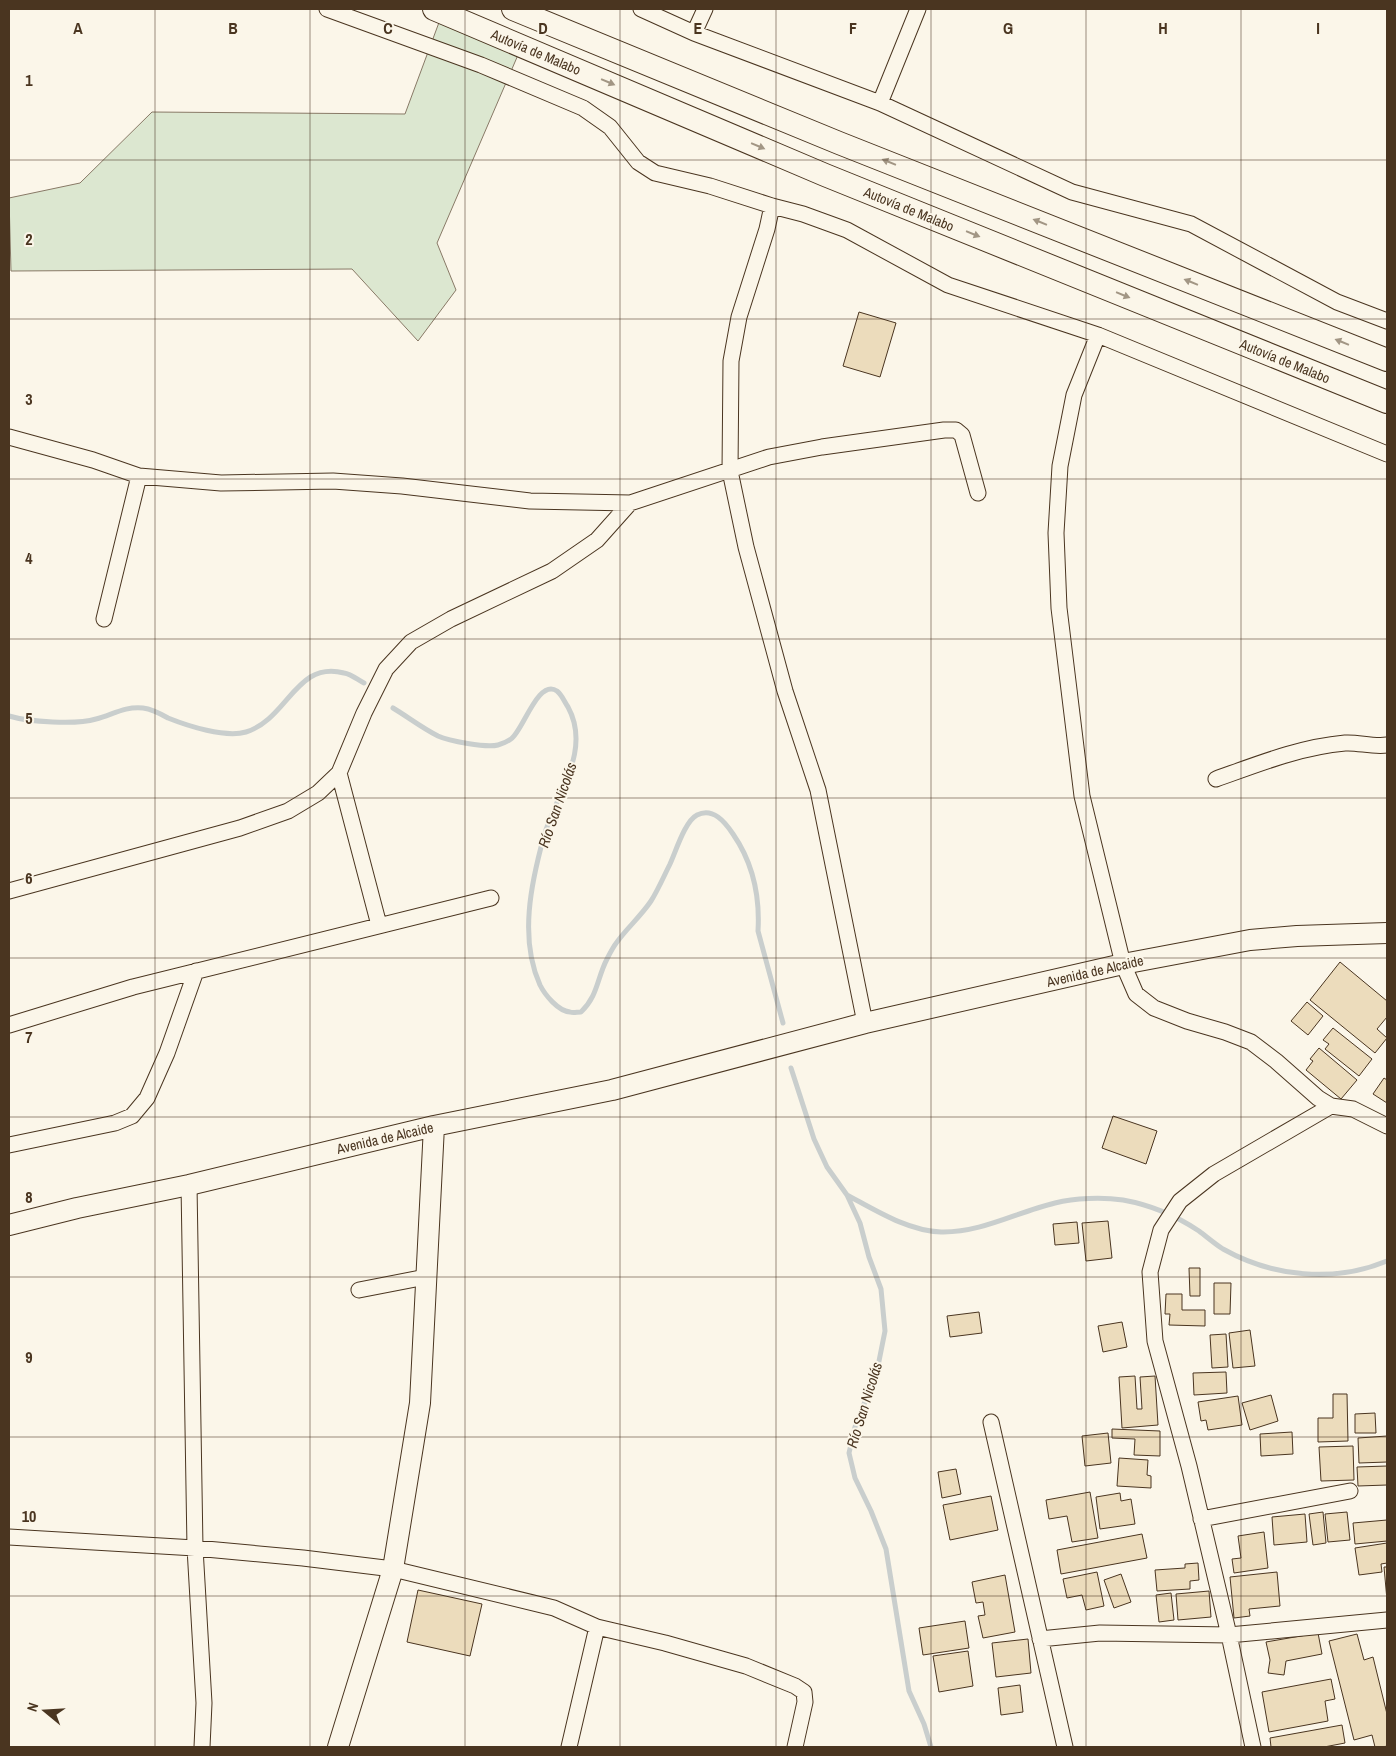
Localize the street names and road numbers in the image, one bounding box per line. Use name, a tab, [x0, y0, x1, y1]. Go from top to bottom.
street label: Autovía de Malabo	[488, 25, 584, 79]
street label: Autovía de Malabo	[860, 182, 957, 235]
street label: Autovía de Malabo	[1236, 334, 1333, 387]
street label: Avenida de Alcaide	[1044, 951, 1145, 991]
street label: Avenida de Alcaide	[334, 1118, 435, 1158]

